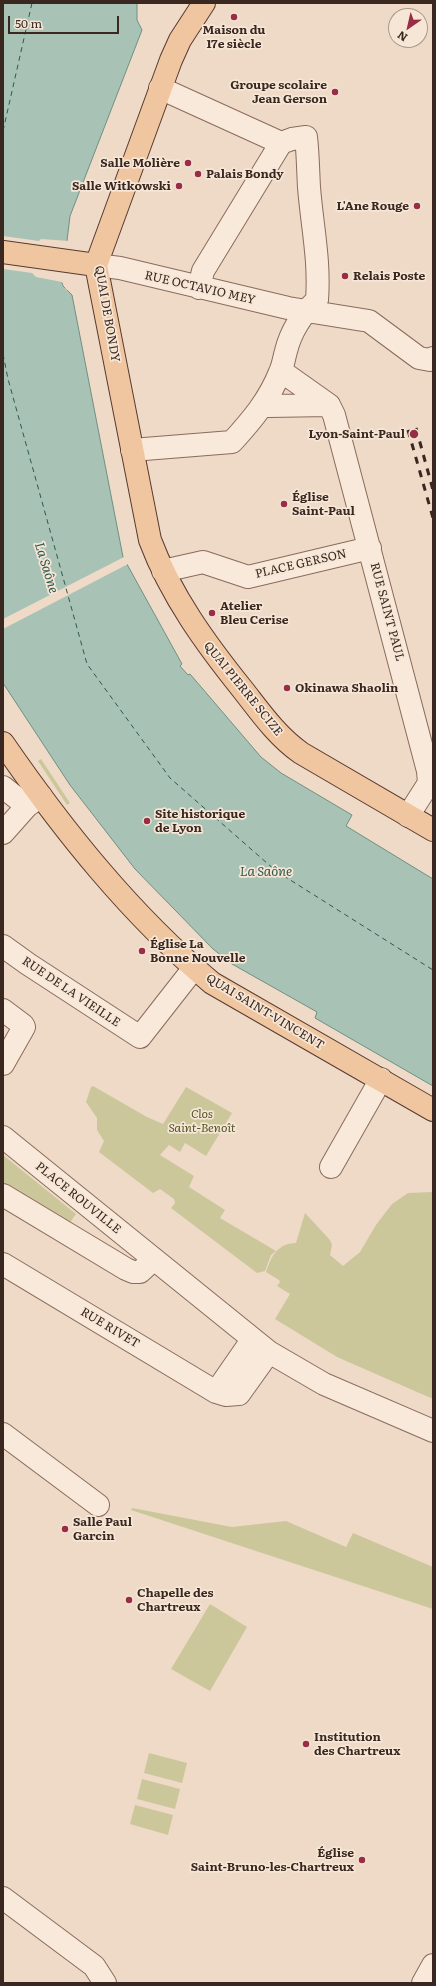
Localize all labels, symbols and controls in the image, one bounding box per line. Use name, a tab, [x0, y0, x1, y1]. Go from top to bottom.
scale bar	[10, 8, 121, 34]
north arrow	[388, 8, 428, 48]
marker: Maison du 17e siècle	[229, 12, 239, 22]
text: 50 m	[15, 14, 42, 32]
place label: Maison du 17e siècle	[203, 23, 265, 51]
text: N	[394, 28, 410, 46]
place label: Groupe scolaire Jean Gerson	[230, 78, 327, 106]
marker: Groupe scolaire Jean Gerson	[330, 87, 340, 97]
place label: Salle Molière	[100, 156, 180, 170]
marker: Salle Molière	[183, 158, 193, 168]
place label: Palais Bondy	[206, 167, 284, 181]
marker: Palais Bondy	[193, 169, 203, 179]
place label: Salle Witkowski	[72, 179, 171, 193]
marker: Salle Witkowski	[174, 181, 184, 191]
place label: L'Ane Rouge	[336, 199, 409, 213]
marker: L'Ane Rouge	[412, 201, 422, 211]
street label: QUAI DE BONDY	[91, 265, 123, 363]
street label: RUE OCTAVIO MEY	[143, 268, 257, 308]
place label: Relais Poste	[353, 269, 425, 283]
marker: Relais Poste	[340, 271, 350, 281]
place label: Lyon-Saint-Paul	[308, 427, 405, 441]
marker: Lyon-Saint-Paul	[408, 428, 420, 440]
place label: Église Saint-Paul	[292, 490, 355, 518]
marker: Église Saint-Paul	[279, 499, 289, 509]
water label: La Saône	[31, 541, 61, 595]
street label: PLACE GERSON	[254, 546, 348, 582]
street label: RUE SAINT PAUL	[367, 561, 407, 663]
place label: Atelier Bleu Cerise	[220, 599, 289, 627]
marker: Atelier Bleu Cerise	[207, 608, 217, 618]
street label: QUAI PIERRE SCIZE	[200, 639, 286, 739]
place label: Okinawa Shaolin	[295, 681, 398, 695]
marker: Okinawa Shaolin	[282, 683, 292, 693]
place label: Site historique de Lyon	[155, 807, 245, 835]
marker: Site historique de Lyon	[142, 816, 152, 826]
water label: La Saône	[240, 864, 292, 880]
place label: Église La Bonne Nouvelle	[150, 937, 245, 965]
marker: Église La Bonne Nouvelle	[137, 946, 147, 956]
street label: RUE DE LA VIEILLE	[19, 954, 123, 1030]
street label: QUAI SAINT-VINCENT	[203, 971, 327, 1053]
park label: Clos Saint-Benoît	[168, 1107, 236, 1135]
street label: PLACE ROUVILLE	[32, 1159, 124, 1237]
street label: RUE RIVET	[78, 1305, 142, 1351]
place label: Salle Paul Garcin	[73, 1515, 132, 1543]
marker: Salle Paul Garcin	[60, 1524, 70, 1534]
place label: Chapelle des Chartreux	[137, 1586, 213, 1614]
marker: Chapelle des Chartreux	[124, 1595, 134, 1605]
place label: Institution des Chartreux	[314, 1730, 400, 1758]
marker: Institution des Chartreux	[301, 1739, 311, 1749]
place label: Église Saint-Bruno-les-Chartreux	[191, 1846, 354, 1874]
marker: Église Saint-Bruno-les-Chartreux	[357, 1855, 367, 1865]

